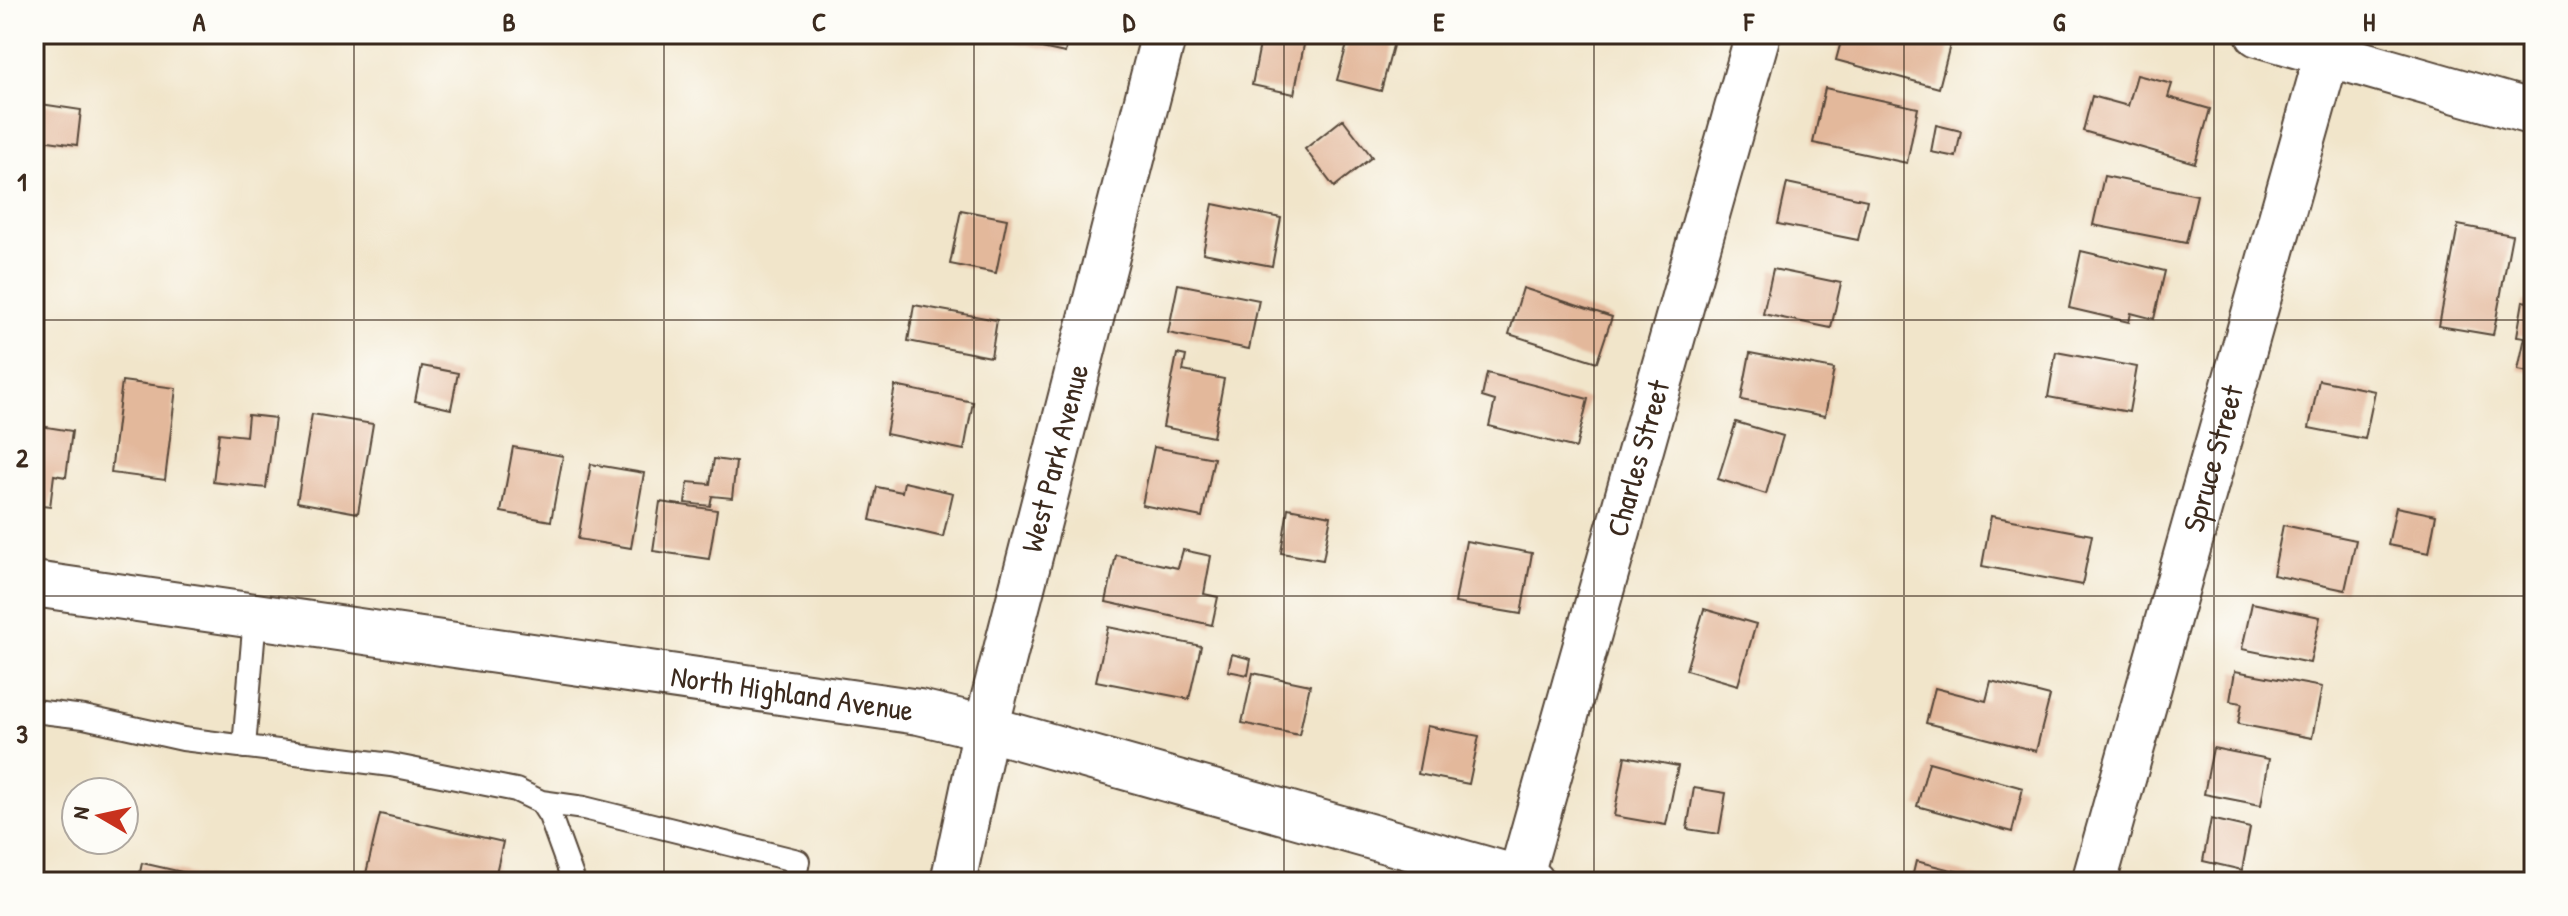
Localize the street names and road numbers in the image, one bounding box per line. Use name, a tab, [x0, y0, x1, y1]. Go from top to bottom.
street label: West Park Avenue	[1011, 360, 1098, 556]
street label: Charles Street	[1596, 375, 1679, 541]
street label: Spruce Street	[2173, 380, 2252, 536]
street label: North Highland Avenue	[669, 655, 916, 730]

